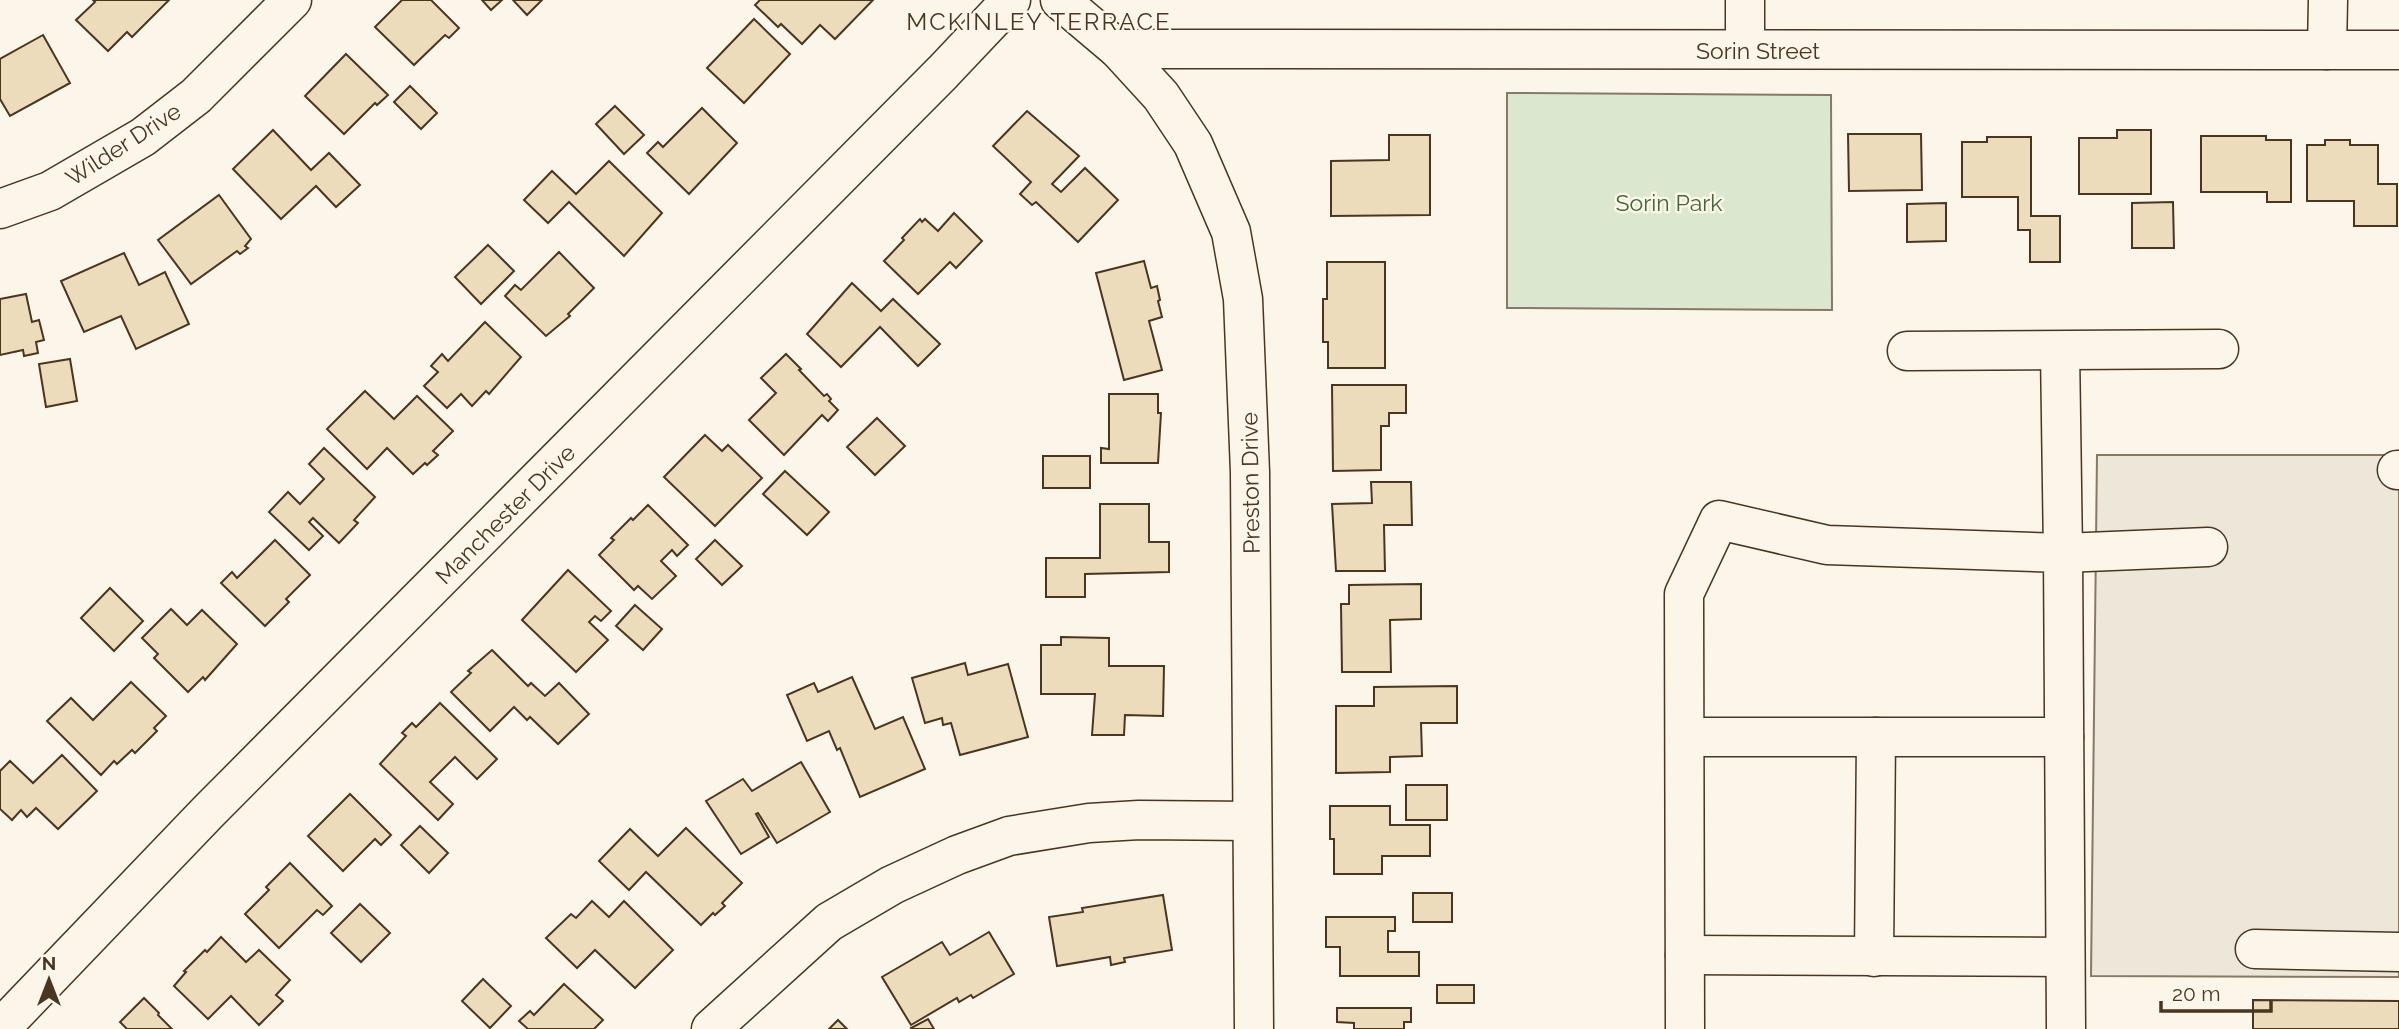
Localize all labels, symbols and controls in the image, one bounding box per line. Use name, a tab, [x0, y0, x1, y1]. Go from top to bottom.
district label: MCKINLEY TERRACE	[906, 7, 1172, 36]
street label: Sorin Street	[1696, 37, 1820, 64]
street label: Wilder Drive	[61, 97, 185, 191]
park label: Sorin Park	[1616, 189, 1722, 216]
street label: Preston Drive	[1235, 412, 1265, 554]
street label: Manchester Drive	[430, 439, 580, 589]
north arrow	[14, 945, 84, 1015]
text: N	[42, 952, 56, 974]
scale bar	[2161, 970, 2271, 1014]
text: 20 m	[2172, 981, 2220, 1006]

